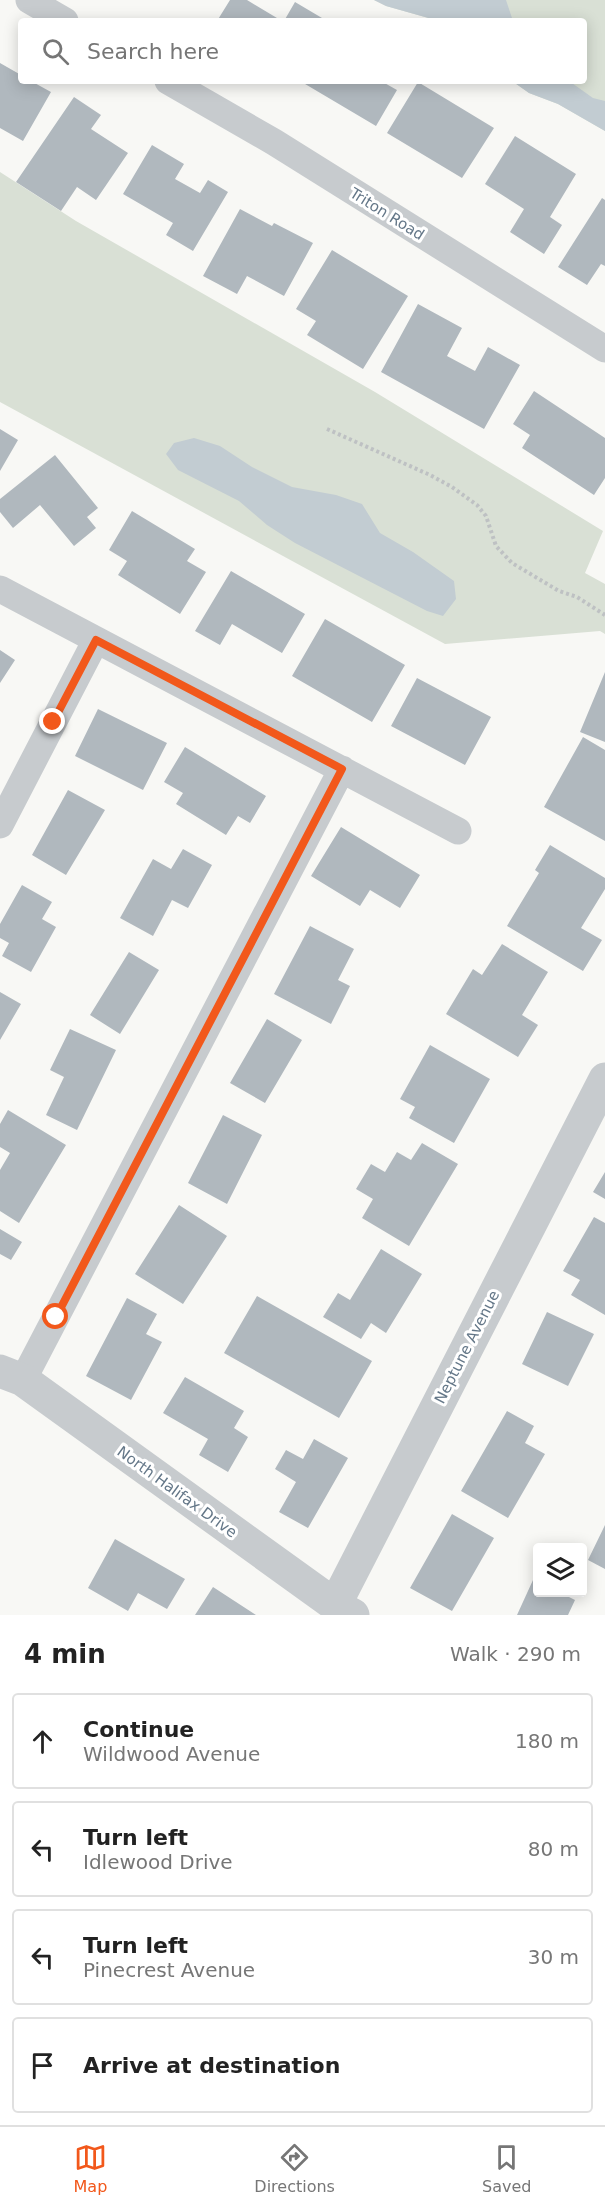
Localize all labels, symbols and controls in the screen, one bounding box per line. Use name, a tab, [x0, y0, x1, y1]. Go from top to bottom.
search box	[18, 18, 587, 84]
icon: search	[39, 35, 72, 68]
text: Search here	[87, 39, 219, 64]
street label: Triton Road	[346, 184, 427, 244]
route end	[39, 708, 65, 734]
street label: Neptune Avenue	[431, 1287, 503, 1407]
route start	[42, 1303, 68, 1329]
street label: North Halifax Drive	[114, 1443, 240, 1541]
map controls	[533, 1543, 587, 1597]
button: layers	[533, 1543, 587, 1597]
text: 4 min	[24, 1639, 106, 1669]
text: Walk · 290 m	[450, 1642, 581, 1666]
text: Continue	[83, 1717, 194, 1742]
icon: ahead	[26, 1725, 59, 1758]
text: 180 m	[515, 1729, 579, 1753]
text: Wildwood Avenue	[83, 1742, 260, 1766]
text: Turn left	[83, 1825, 188, 1850]
icon: left	[26, 1833, 59, 1866]
text: 80 m	[528, 1837, 579, 1861]
text: Idlewood Drive	[83, 1850, 233, 1874]
text: Turn left	[83, 1933, 188, 1958]
icon: left	[26, 1941, 59, 1974]
text: 30 m	[528, 1945, 579, 1969]
text: Pinecrest Avenue	[83, 1958, 255, 1982]
icon: arrive	[26, 2049, 59, 2082]
text: Arrive at destination	[83, 2053, 340, 2078]
tab: Map	[74, 2141, 107, 2196]
tab: Directions	[254, 2141, 335, 2196]
tab: Saved	[482, 2141, 531, 2196]

